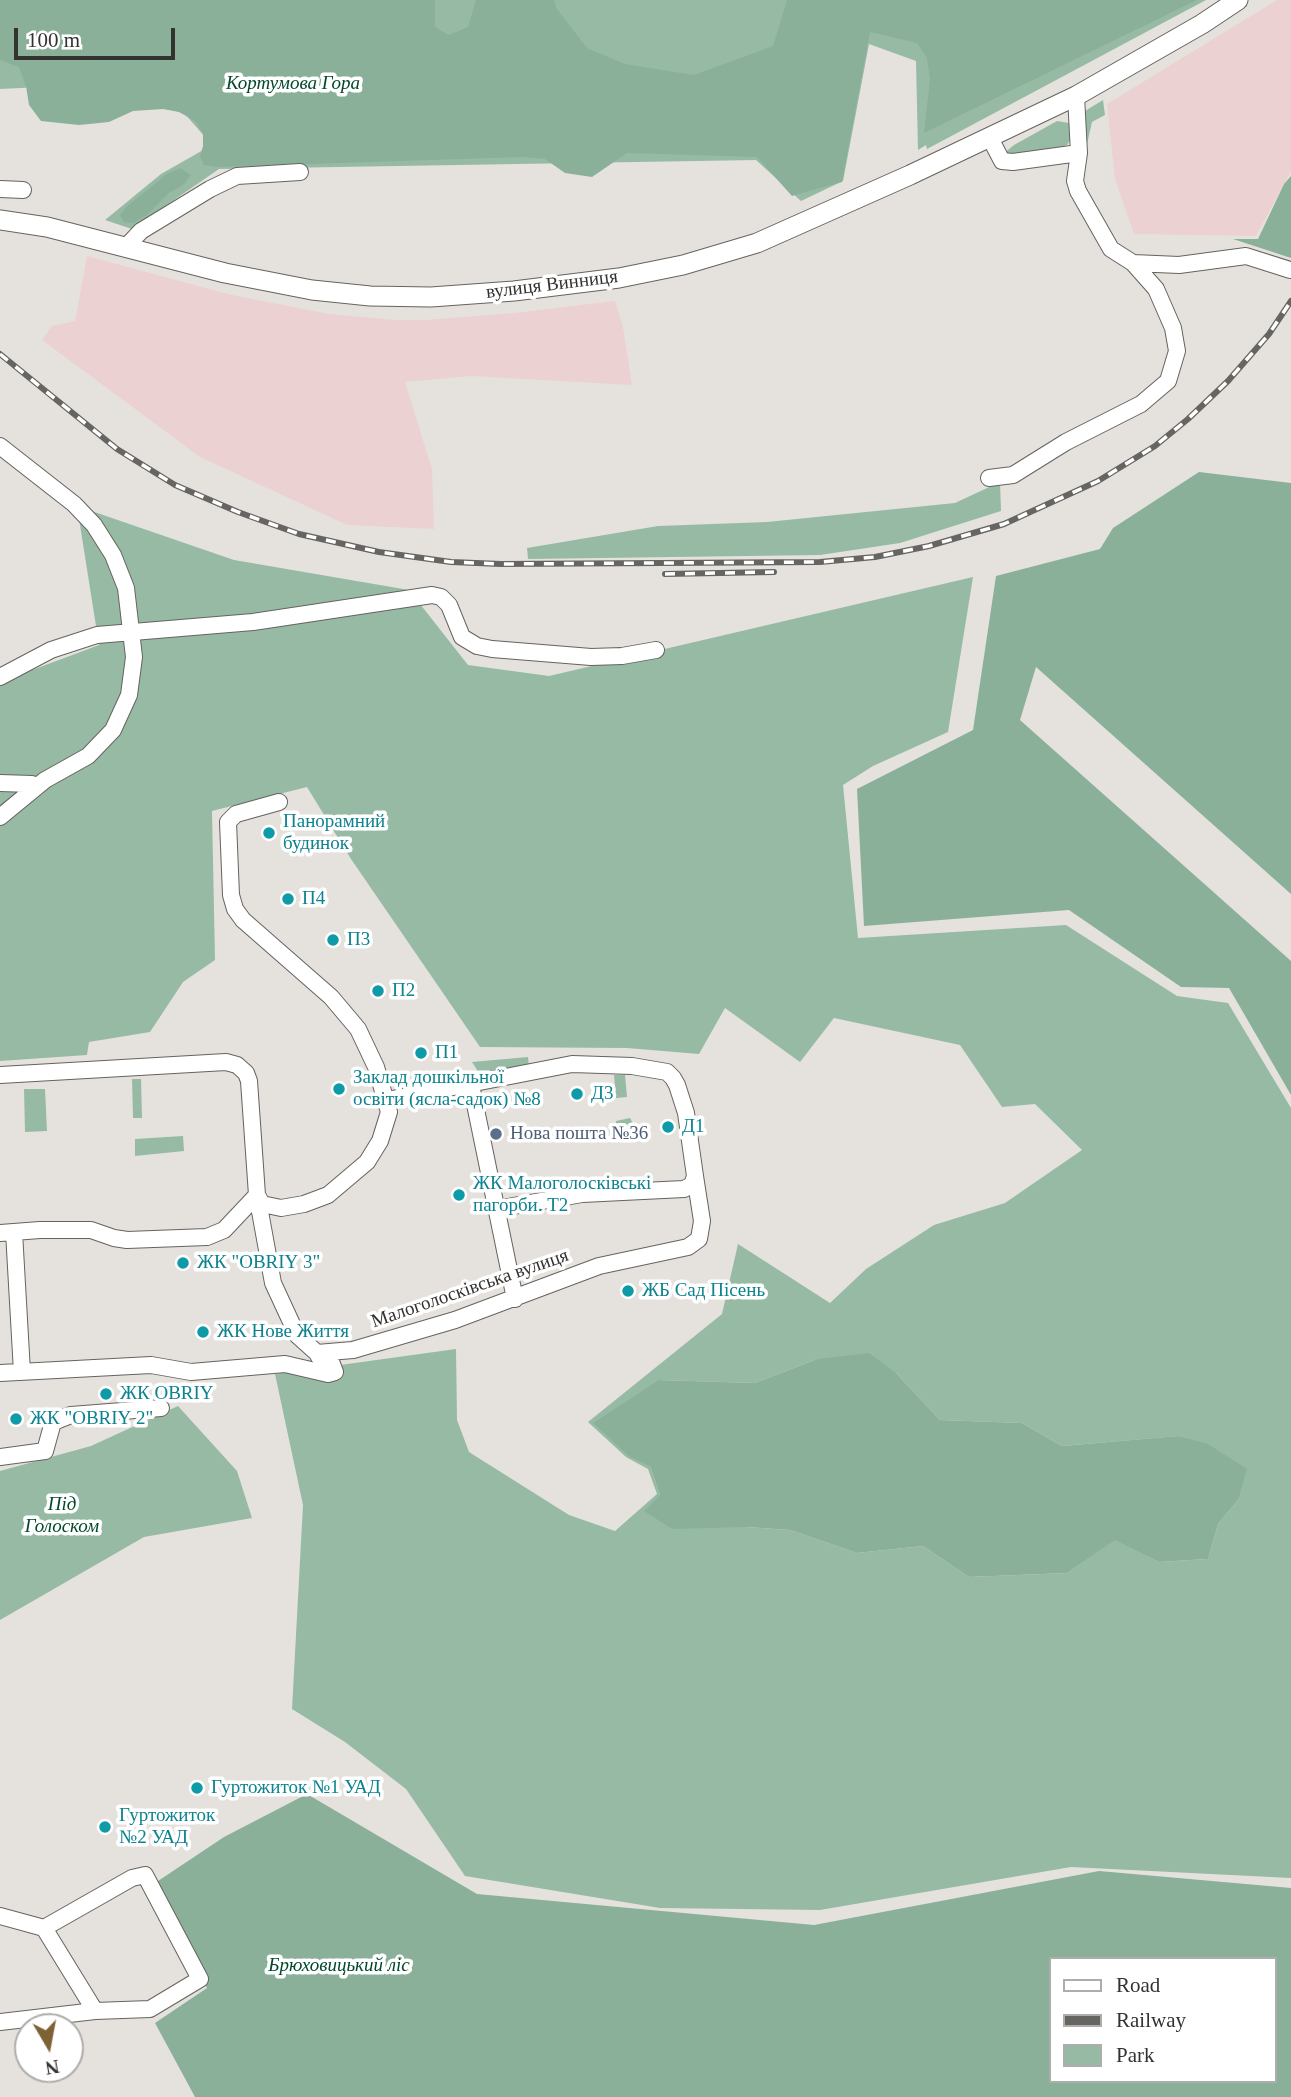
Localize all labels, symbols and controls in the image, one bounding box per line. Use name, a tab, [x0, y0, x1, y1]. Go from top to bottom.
scale bar	[18, 14, 178, 58]
text: 100 m	[27, 28, 80, 52]
park label: Кортумова Гора	[226, 73, 360, 95]
street label: вулиця Винниця	[485, 266, 619, 304]
place label: Панорамний будинок	[283, 811, 385, 855]
marker: Панорамний будинок	[261, 825, 277, 841]
place label: П4	[302, 888, 325, 910]
marker: П4	[280, 891, 296, 907]
place label: П3	[347, 929, 370, 951]
marker: П3	[325, 932, 341, 948]
place label: П2	[392, 980, 415, 1002]
marker: П2	[370, 983, 386, 999]
place label: П1	[435, 1042, 458, 1064]
marker: П1	[413, 1045, 429, 1061]
place label: Заклад дошкільної освіти (ясла-садок) №8	[353, 1067, 541, 1111]
marker: Заклад дошкільної освіти (ясла-садок) №8	[331, 1081, 347, 1097]
place label: Д3	[591, 1083, 613, 1105]
marker: Д3	[569, 1086, 585, 1102]
place label: Д1	[682, 1116, 704, 1138]
marker: Д1	[660, 1119, 676, 1135]
place label: Нова пошта №36	[510, 1123, 648, 1145]
marker: Нова пошта №36	[488, 1126, 504, 1142]
place label: ЖК Малоголосківські пагорби. Т2	[473, 1173, 651, 1217]
marker: ЖК Малоголосківські пагорби. Т2	[451, 1187, 467, 1203]
street label: Малоголосківська вулиця	[368, 1245, 572, 1333]
place label: ЖК "OBRIY 3"	[197, 1252, 320, 1274]
marker: ЖК "OBRIY 3"	[175, 1255, 191, 1271]
place label: ЖБ Сад Пісень	[642, 1280, 765, 1302]
marker: ЖБ Сад Пісень	[620, 1283, 636, 1299]
place label: ЖК Нове Життя	[217, 1321, 349, 1343]
marker: ЖК Нове Життя	[195, 1324, 211, 1340]
place label: ЖК OBRIY	[120, 1383, 214, 1405]
marker: ЖК OBRIY	[98, 1386, 114, 1402]
place label: ЖК "OBRIY 2"	[30, 1408, 153, 1430]
marker: ЖК "OBRIY 2"	[8, 1411, 24, 1427]
park label: Під Голоском	[25, 1494, 99, 1538]
place label: Гуртожиток №1 УАД	[211, 1777, 381, 1799]
marker: Гуртожиток №1 УАД	[189, 1780, 205, 1796]
place label: Гуртожиток №2 УАД	[119, 1805, 215, 1849]
marker: Гуртожиток №2 УАД	[97, 1819, 113, 1835]
park label: Брюховицький ліс	[268, 1955, 410, 1977]
legend	[1050, 1957, 1277, 2083]
text: Road	[1116, 1973, 1160, 1997]
text: Railway	[1116, 2008, 1186, 2032]
north arrow	[14, 2013, 84, 2083]
text: Park	[1116, 2043, 1155, 2067]
text: N	[44, 2056, 61, 2079]

